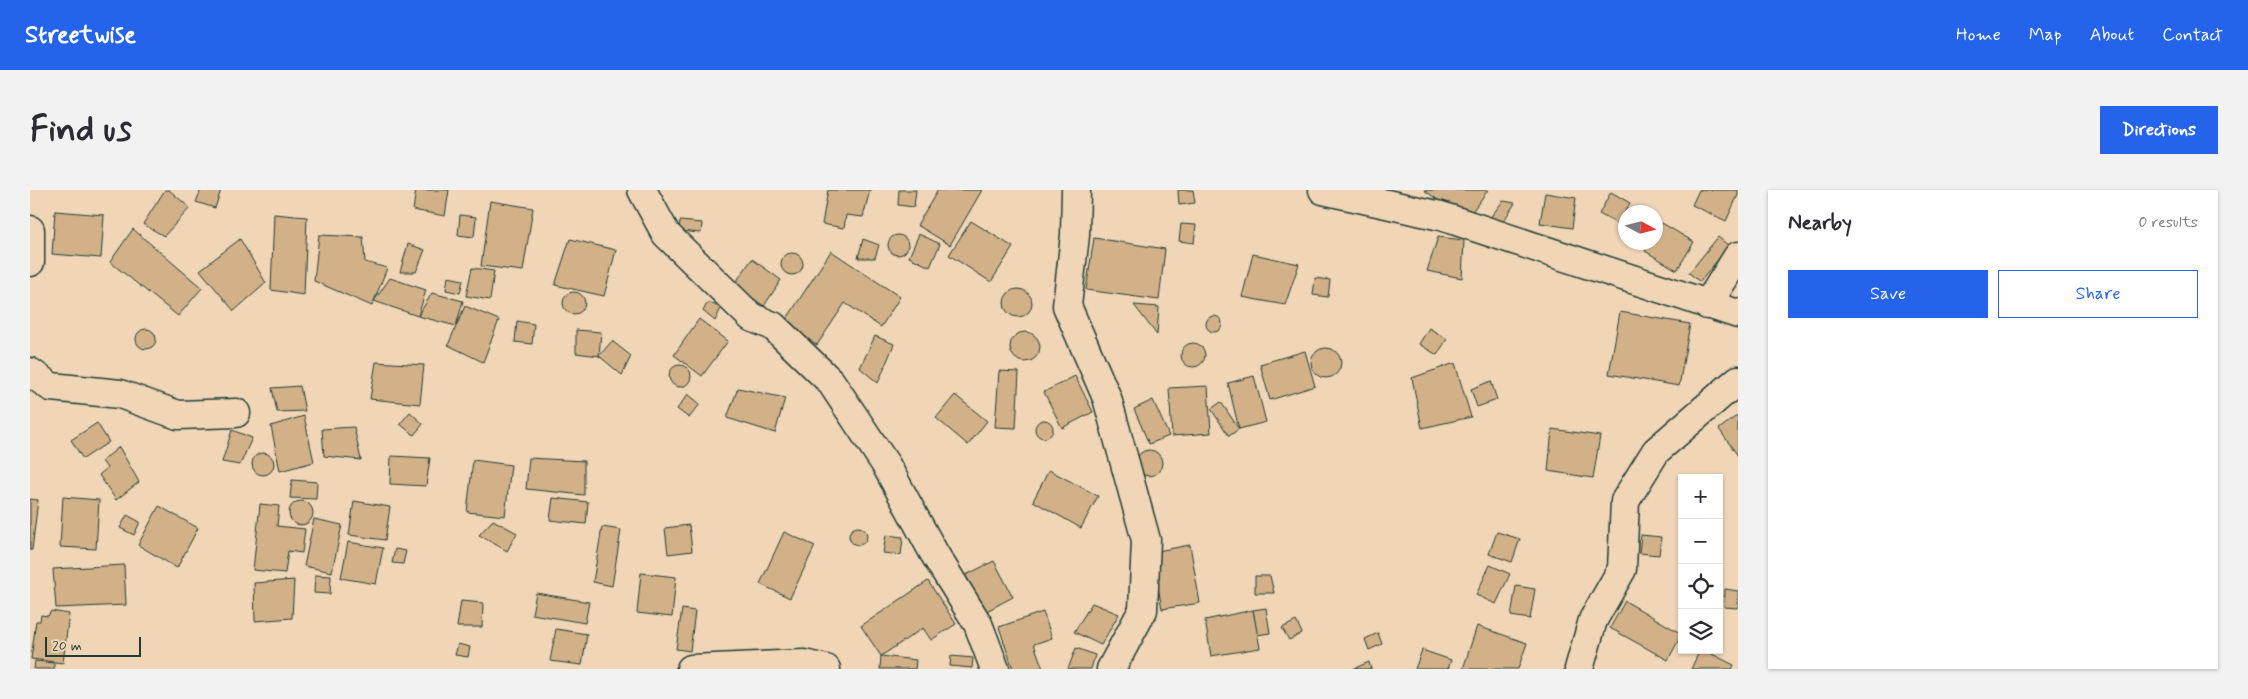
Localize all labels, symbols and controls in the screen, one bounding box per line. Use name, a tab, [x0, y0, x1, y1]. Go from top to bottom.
text: Streetwise	[25, 20, 136, 51]
text: Home	[1956, 23, 2001, 47]
text: Map	[2029, 23, 2062, 47]
text: About	[2090, 23, 2134, 47]
text: Contact	[2162, 23, 2223, 47]
button: Directions	[2100, 106, 2218, 154]
text: Find us	[30, 107, 132, 153]
north arrow	[1618, 205, 1663, 250]
text: Nearby	[1788, 209, 1852, 237]
text: 0 results	[2138, 212, 2198, 233]
button: Save	[1788, 270, 1988, 318]
button: Share	[1998, 270, 2198, 318]
map controls	[1678, 474, 1723, 654]
button: +	[1678, 474, 1723, 519]
button: −	[1678, 519, 1723, 564]
button: locate	[1678, 564, 1723, 609]
button: layers	[1678, 609, 1723, 654]
scale bar	[45, 634, 141, 657]
text: 20 m	[52, 637, 82, 655]

